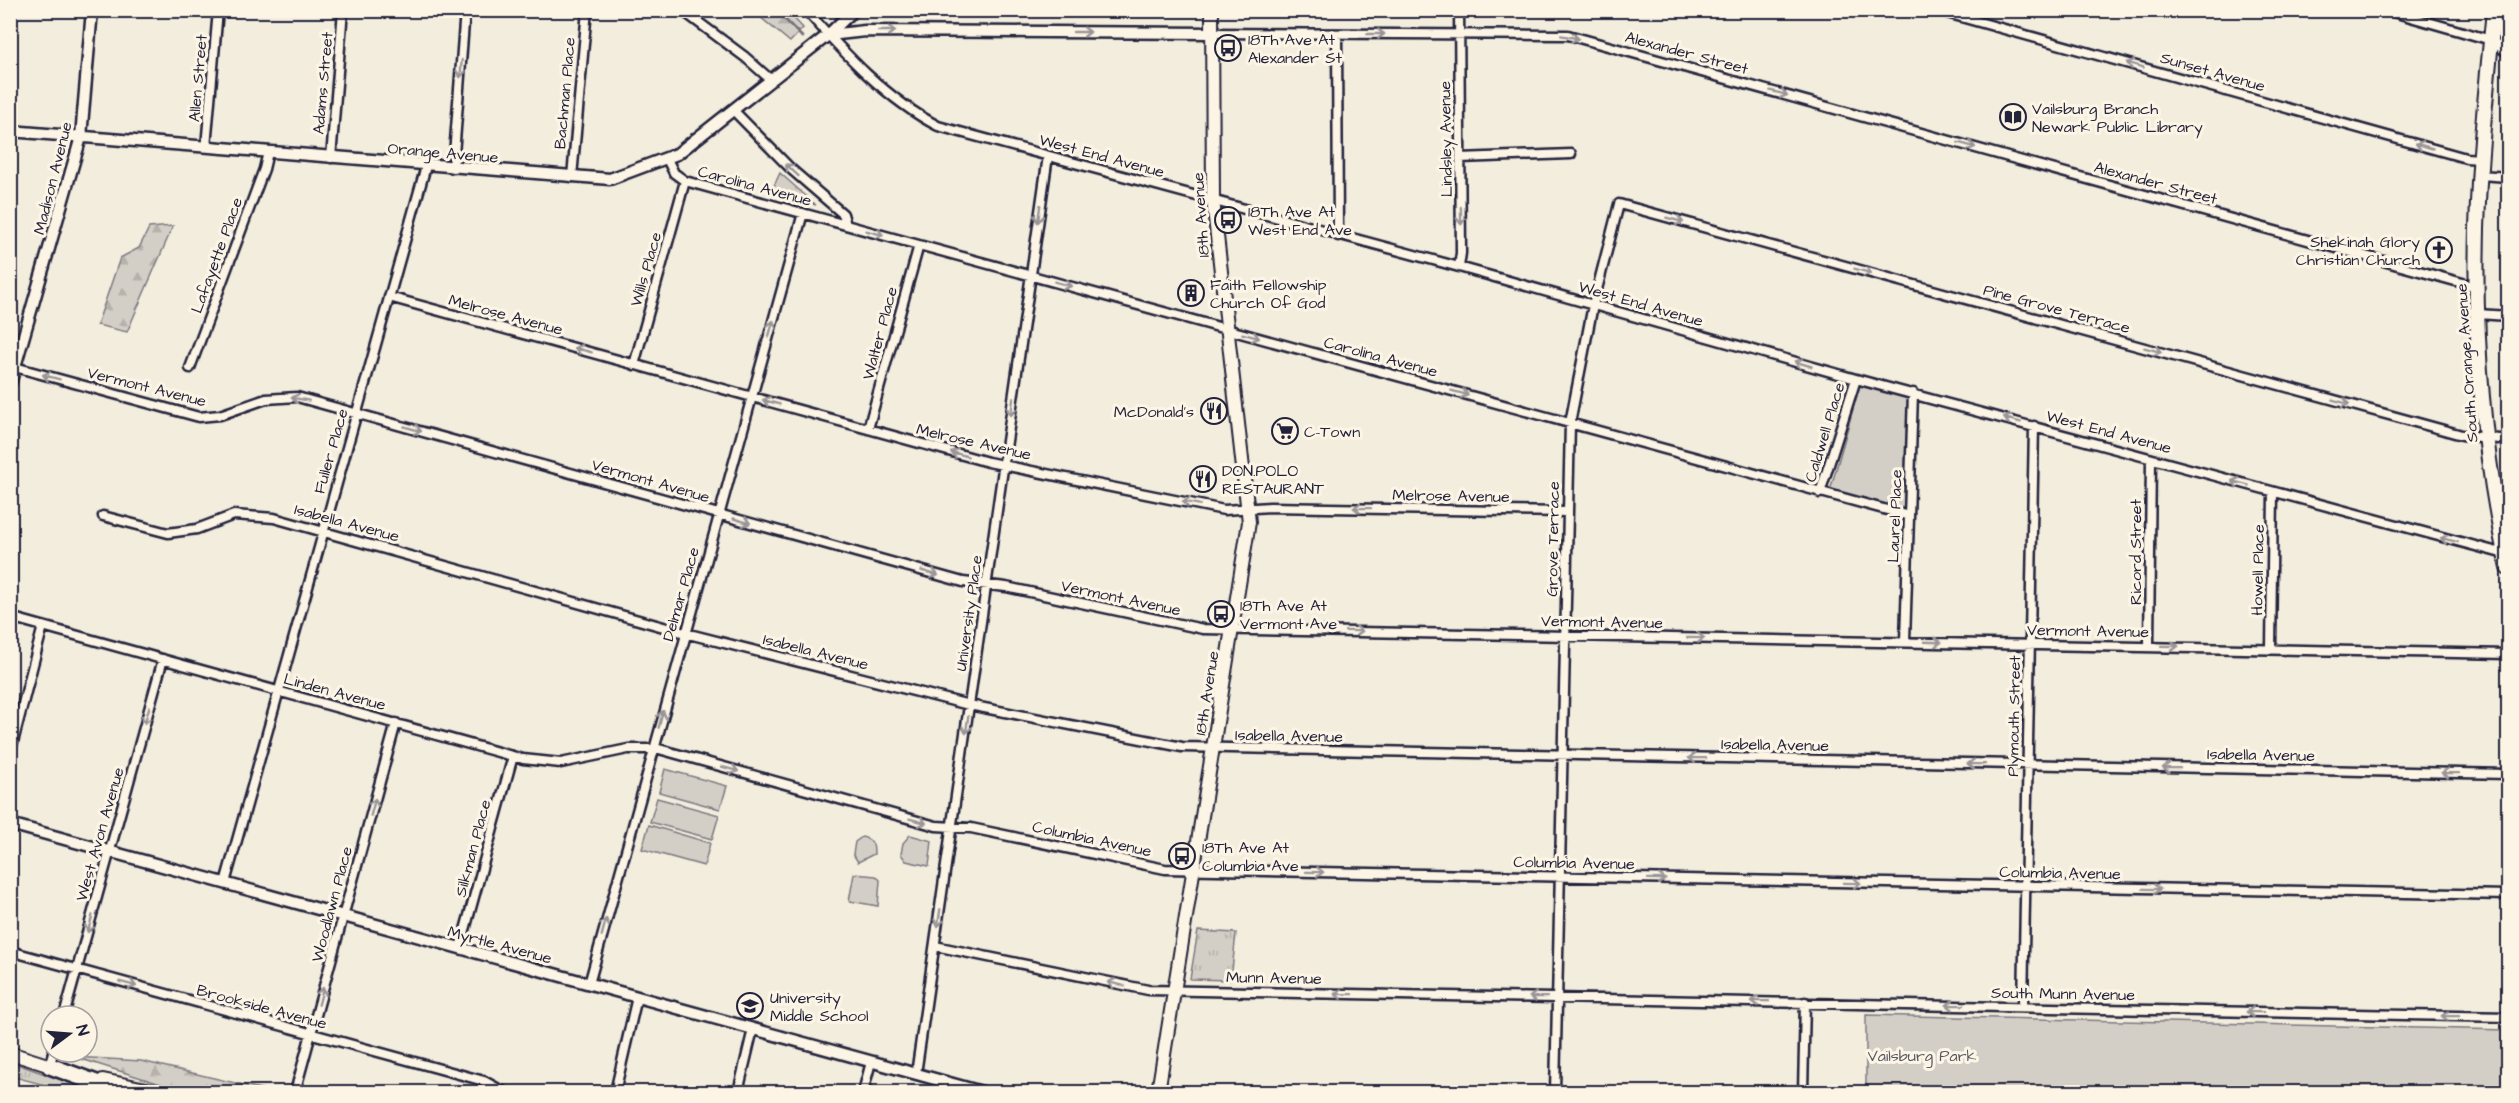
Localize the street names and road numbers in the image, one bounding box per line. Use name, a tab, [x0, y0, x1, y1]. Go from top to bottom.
street label: Alexander Street	[1623, 26, 1751, 80]
street label: Adams Street	[308, 30, 338, 135]
street label: Allen Street	[183, 33, 213, 123]
street label: Bachman Place	[549, 36, 581, 150]
street label: Sunset Avenue	[2158, 47, 2268, 98]
street label: Lindsley Avenue	[1434, 80, 1459, 197]
street label: Madison Avenue	[28, 119, 78, 237]
street label: West End Avenue	[1037, 129, 1167, 183]
street label: Orange Avenue	[387, 137, 499, 170]
street label: Alexander Street	[2092, 156, 2220, 210]
street label: Carolina Avenue	[696, 160, 814, 212]
street label: 18th Avenue	[1187, 171, 1215, 258]
street label: Lafayette Place	[186, 194, 249, 317]
street label: Wills Place	[625, 229, 667, 309]
street label: West End Avenue	[1576, 276, 1706, 332]
street label: Pine Grove Terrace	[1981, 279, 2133, 339]
street label: South Orange Avenue	[2450, 282, 2485, 443]
street label: Walter Place	[857, 284, 903, 382]
street label: Melrose Avenue	[446, 289, 566, 341]
street label: Carolina Avenue	[1322, 331, 1440, 383]
street label: Vermont Avenue	[85, 362, 209, 412]
street label: Caldwell Place	[1799, 380, 1851, 485]
street label: West End Avenue	[2044, 405, 2174, 459]
street label: Fuller Place	[308, 406, 354, 496]
street label: Melrose Avenue	[914, 418, 1034, 466]
street label: Vermont Avenue	[589, 454, 713, 508]
street label: Laurel Place	[1882, 469, 1908, 563]
street label: Grove Terrace	[1541, 481, 1565, 597]
street label: Melrose Avenue	[1392, 484, 1510, 508]
street label: Isabella Avenue	[292, 498, 402, 548]
street label: Ricord Street	[2125, 499, 2147, 605]
street label: Howell Place	[2246, 524, 2270, 616]
street label: Delmar Place	[657, 544, 705, 644]
street label: University Place	[950, 553, 989, 673]
street label: Vermont Avenue	[1059, 575, 1183, 621]
street label: Vermont Avenue	[1541, 610, 1663, 634]
street label: Vermont Avenue	[2027, 619, 2149, 643]
street label: Isabella Avenue	[761, 628, 871, 676]
street label: 18th Avenue	[1189, 649, 1225, 737]
street label: Plymouth Street	[2002, 655, 2027, 777]
street label: Linden Avenue	[281, 668, 389, 716]
street label: Isabella Avenue	[1235, 724, 1343, 748]
street label: Isabella Avenue	[1721, 733, 1829, 757]
street label: Isabella Avenue	[2207, 743, 2315, 767]
street label: West Avon Avenue	[70, 764, 130, 904]
street label: Silkman Place	[449, 797, 497, 899]
street label: Columbia Avenue	[1030, 816, 1154, 862]
street label: Woodlawn Place	[306, 844, 358, 965]
street label: Columbia Avenue	[1513, 851, 1635, 875]
street label: Columbia Avenue	[1999, 861, 2121, 885]
street label: Myrtle Avenue	[445, 921, 555, 970]
street label: Munn Avenue	[1226, 966, 1322, 990]
street label: Brookside Avenue	[194, 979, 330, 1035]
street label: South Munn Avenue	[1991, 982, 2135, 1006]

